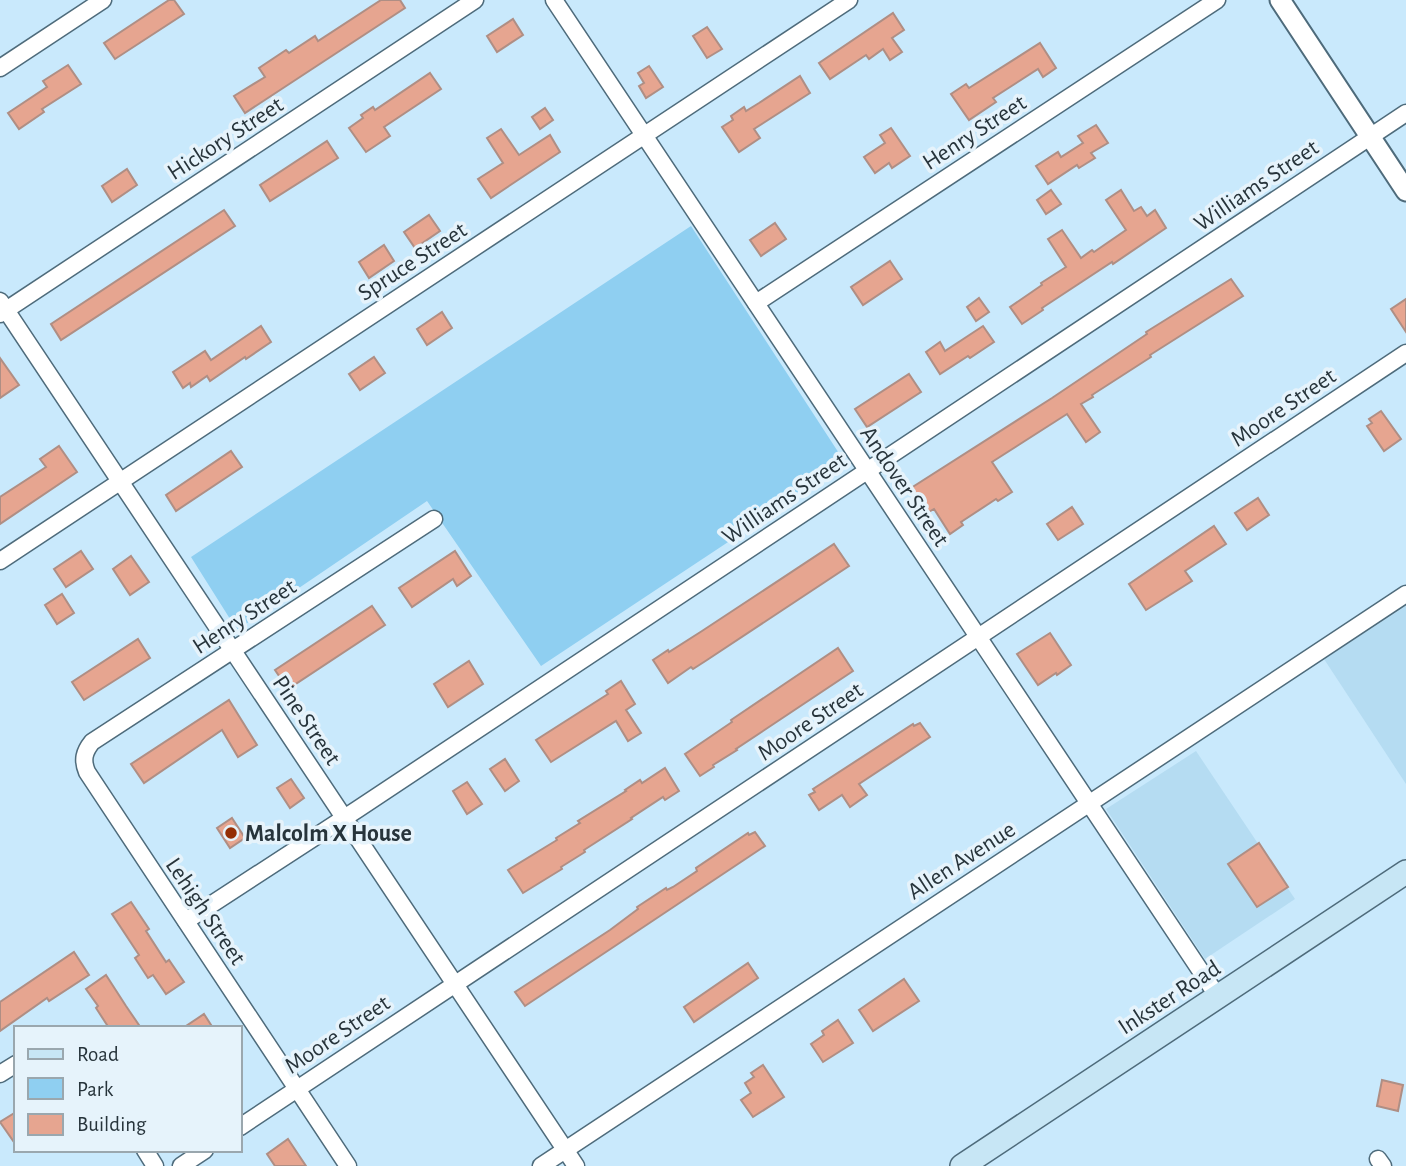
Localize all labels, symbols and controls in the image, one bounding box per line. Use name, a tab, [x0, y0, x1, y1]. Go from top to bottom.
street label: Henry Street	[919, 90, 1031, 175]
street label: Hickory Street	[164, 93, 288, 185]
street label: Williams Street	[1190, 135, 1323, 236]
street label: Spruce Street	[354, 218, 471, 306]
street label: Moore Street	[1227, 364, 1341, 452]
street label: Andover Street	[855, 422, 953, 551]
street label: Williams Street	[718, 448, 851, 549]
street label: Henry Street	[189, 574, 301, 659]
street label: Pine Street	[268, 671, 345, 770]
street label: Moore Street	[754, 678, 868, 766]
street label: Allen Avenue	[903, 817, 1020, 904]
place label: Malcolm X House	[245, 822, 412, 846]
marker: Malcolm X House	[223, 825, 239, 841]
street label: Lehigh Street	[161, 854, 250, 970]
street label: Inkster Road	[1114, 956, 1225, 1040]
street label: Moore Street	[281, 991, 395, 1079]
legend	[14, 1026, 242, 1152]
text: Road	[77, 1044, 119, 1065]
text: Park	[77, 1079, 114, 1100]
text: Building	[77, 1114, 147, 1135]

